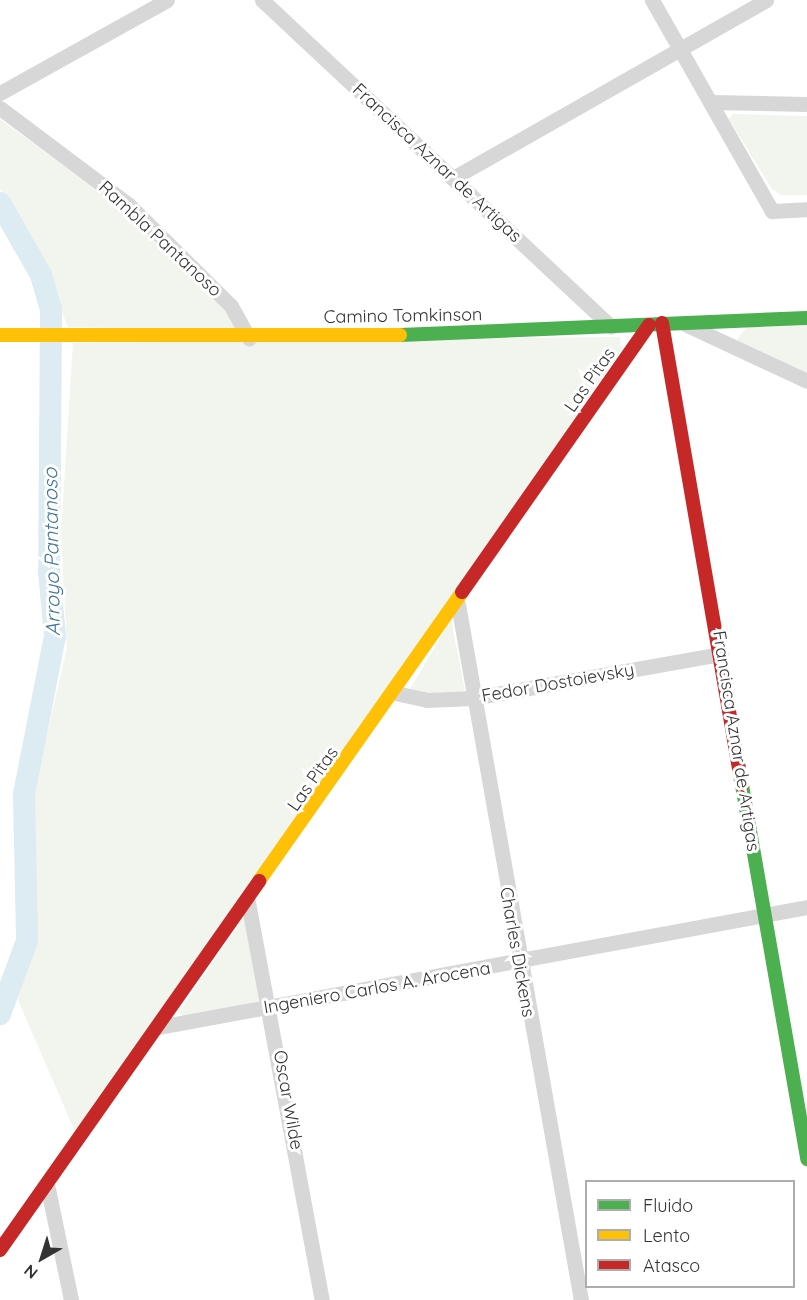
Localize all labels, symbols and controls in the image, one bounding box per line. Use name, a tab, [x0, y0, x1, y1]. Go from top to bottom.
street label: Francisca Aznar de Artigas	[348, 79, 526, 247]
street label: Rambla Pantanoso	[94, 177, 226, 301]
street label: Camino Tomkinson	[323, 304, 483, 328]
street label: Las Pitas	[560, 344, 620, 416]
water label: Arroyo Pantanoso	[38, 468, 64, 636]
street label: Francisca Aznar de Artigas	[708, 629, 764, 853]
street label: Fedor Dostoievsky	[480, 659, 636, 707]
street label: Las Pitas	[283, 743, 343, 815]
street label: Charles Dickens	[495, 885, 539, 1019]
street label: Ingeniero Carlos A. Arocena	[262, 957, 492, 1019]
street label: Oscar Wilde	[269, 1049, 307, 1151]
legend	[585, 1180, 795, 1288]
text: Fluido	[643, 1194, 693, 1217]
text: Lento	[643, 1224, 690, 1247]
north arrow	[12, 1228, 72, 1288]
text: Atasco	[643, 1254, 700, 1277]
text: N	[20, 1261, 42, 1283]

